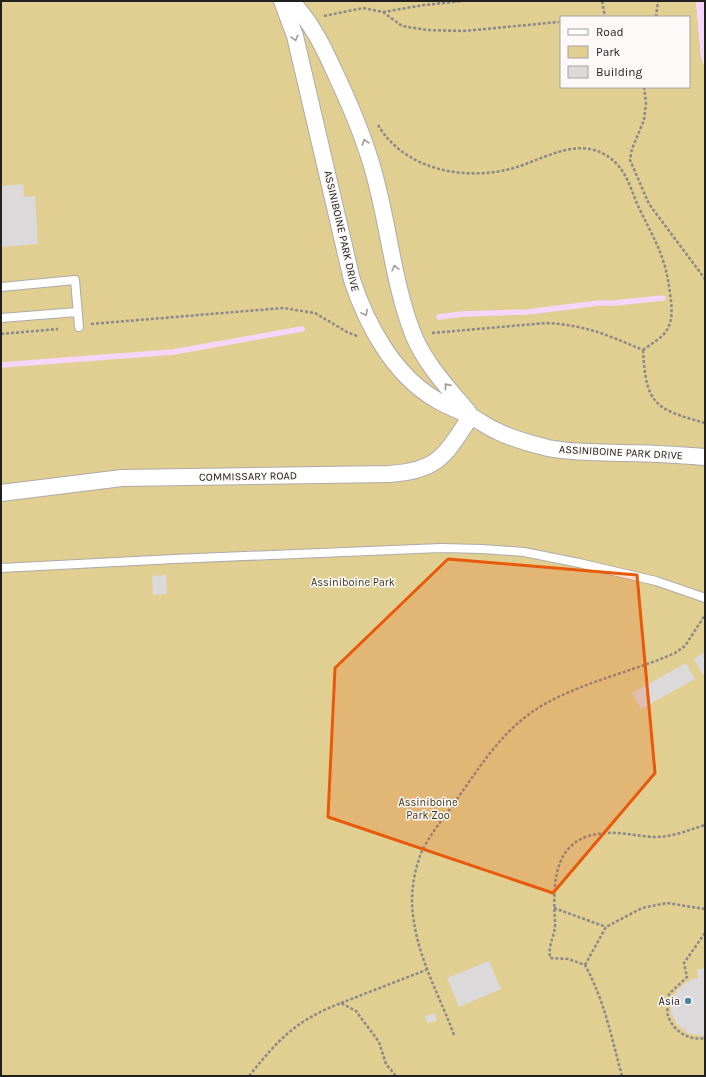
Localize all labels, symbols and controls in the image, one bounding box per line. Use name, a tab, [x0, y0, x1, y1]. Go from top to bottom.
legend	[560, 16, 690, 88]
text: Road	[596, 25, 624, 39]
one-way arrow	[290, 34, 299, 41]
text: Park	[596, 45, 621, 59]
text: Building	[596, 65, 643, 79]
one-way arrow	[361, 139, 370, 146]
street label: ASSINIBOINE PARK DRIVE	[321, 169, 362, 293]
one-way arrow	[392, 265, 400, 271]
one-way arrow	[360, 308, 368, 316]
one-way arrow	[444, 383, 451, 390]
street label: ASSINIBOINE PARK DRIVE	[559, 443, 683, 462]
street label: COMMISSARY ROAD	[199, 469, 297, 484]
park label: Assiniboine Park	[311, 576, 395, 589]
park label: Assiniboine Park Zoo	[398, 796, 458, 822]
place label: Asia	[659, 995, 680, 1008]
marker: Asia	[683, 996, 693, 1006]

